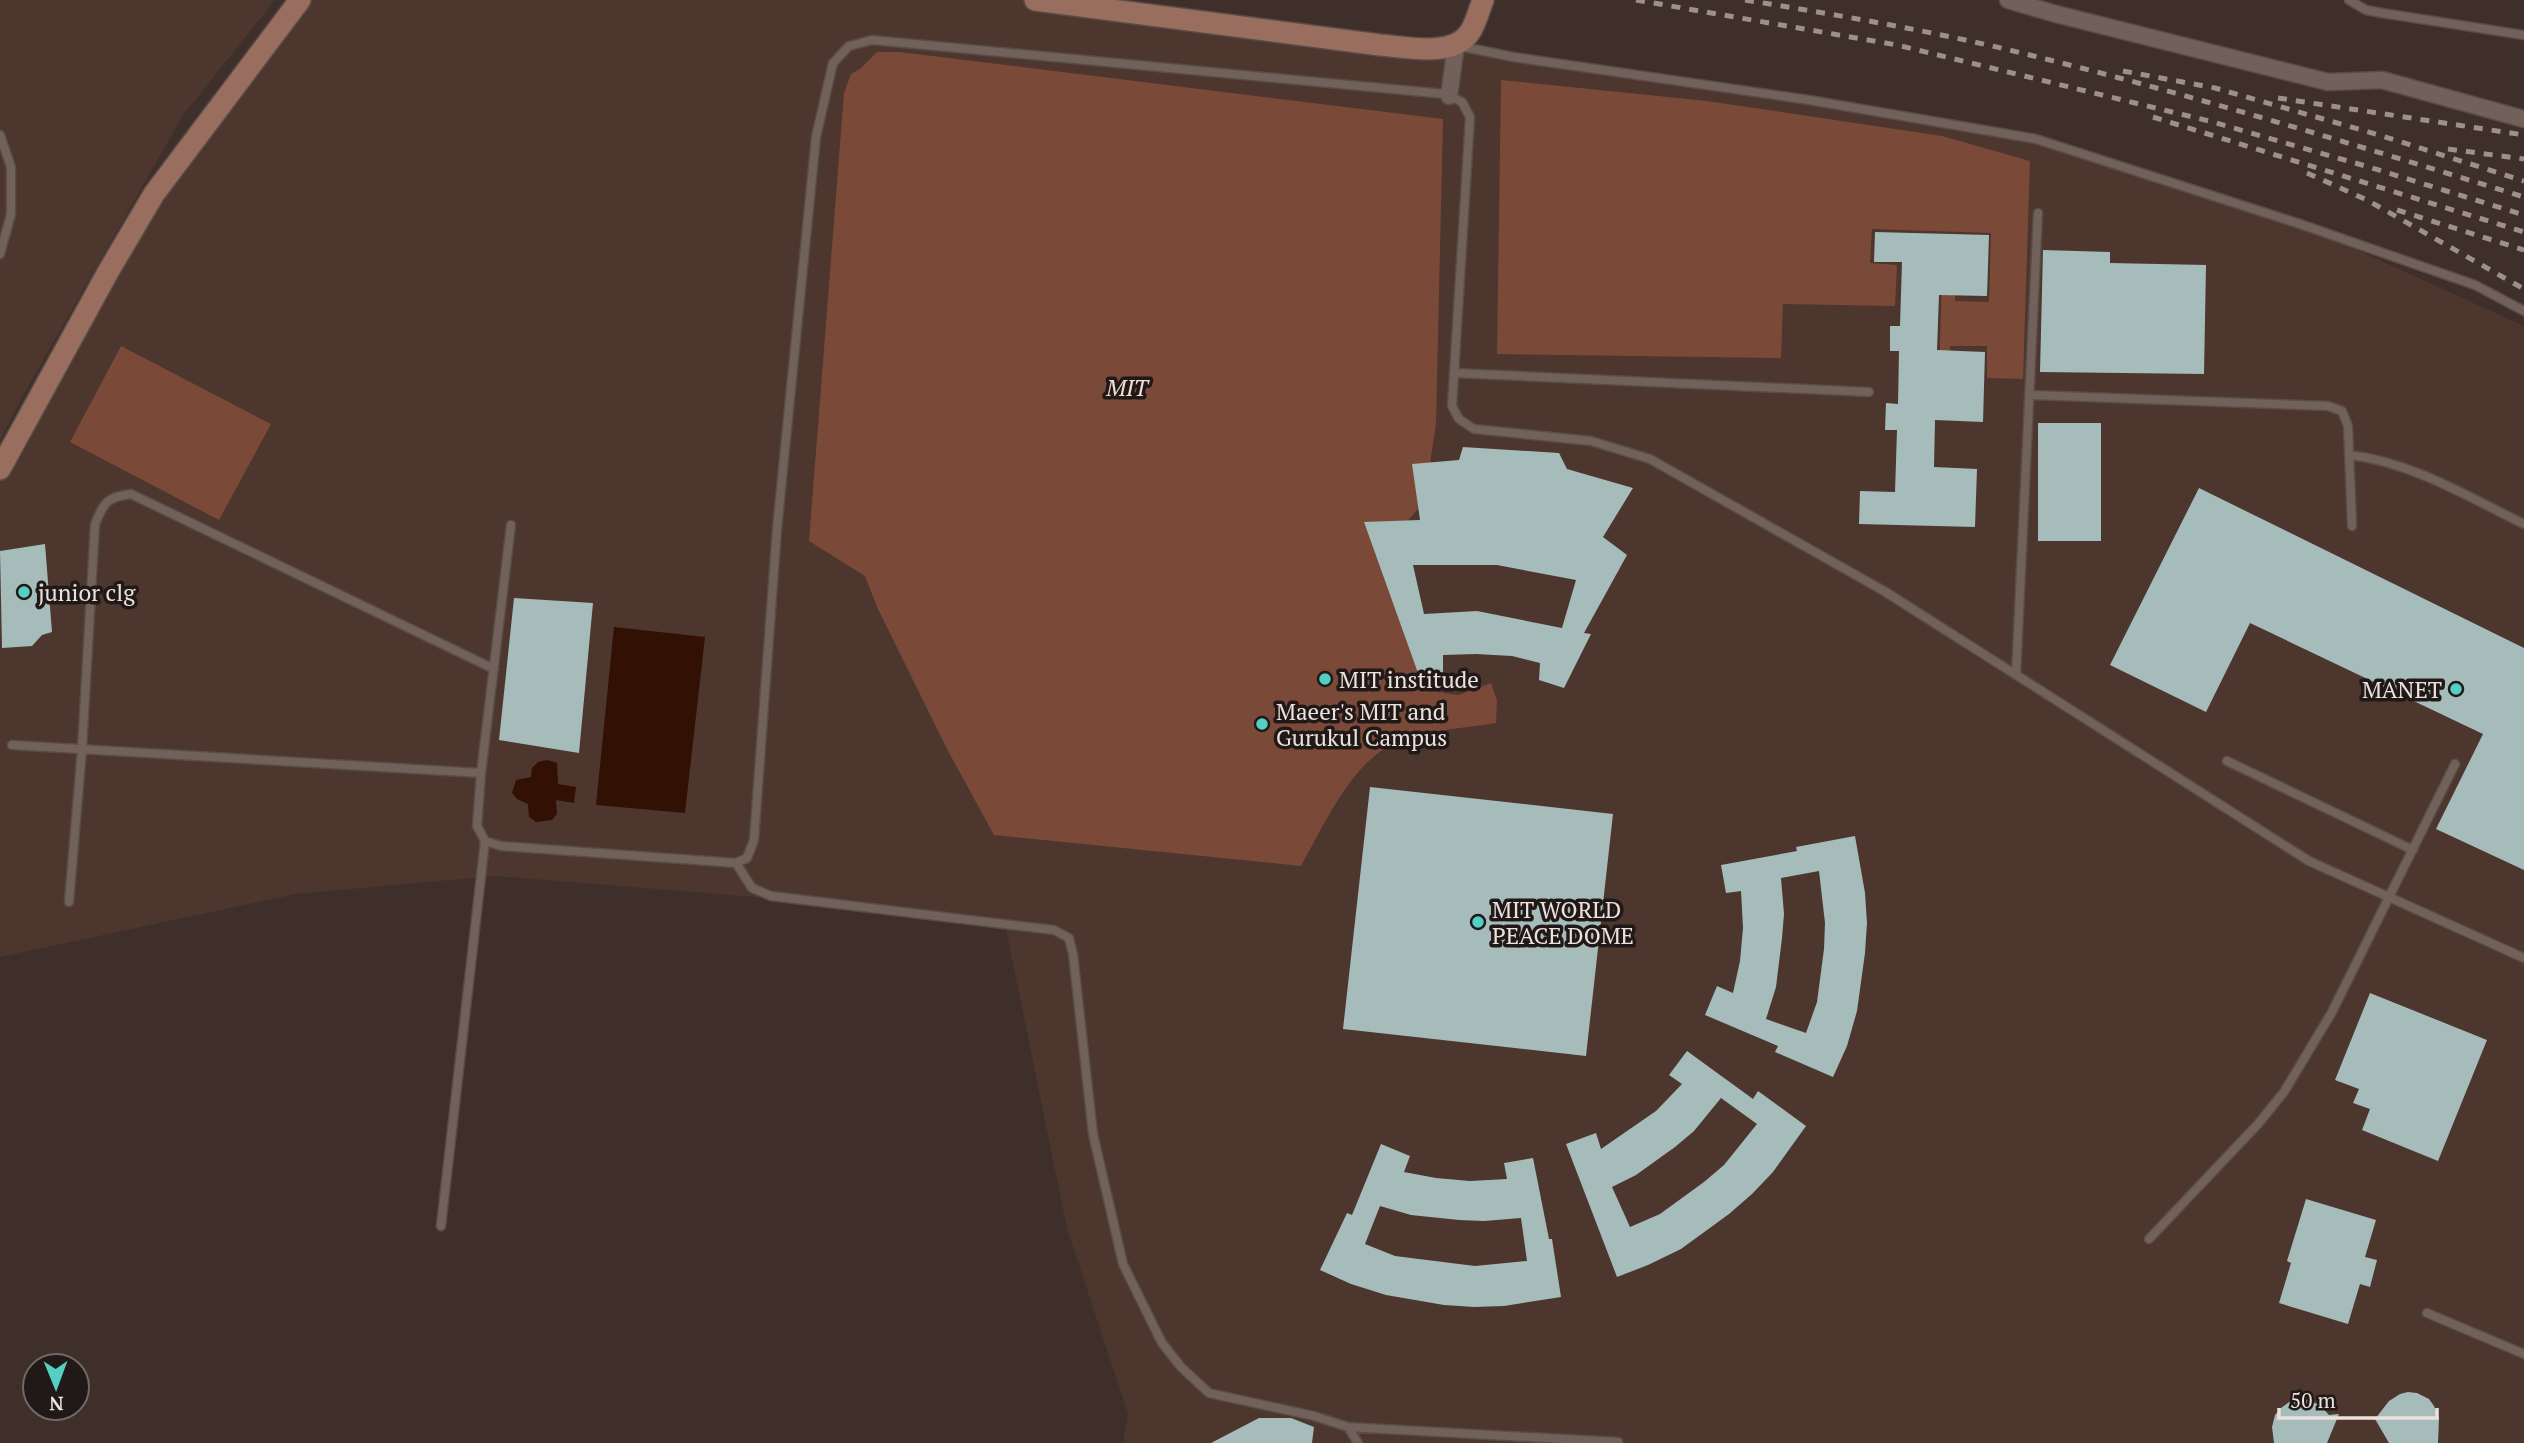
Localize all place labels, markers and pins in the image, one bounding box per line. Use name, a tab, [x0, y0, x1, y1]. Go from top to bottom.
place label: junior clg	[38, 577, 136, 608]
marker: junior clg	[16, 584, 32, 600]
place label: MIT institude	[1339, 664, 1479, 695]
marker: MIT institude	[1317, 671, 1333, 687]
place label: MANET	[2362, 674, 2442, 705]
marker: MANET	[2448, 681, 2464, 697]
place label: Maeer's MIT and Gurukul Campus	[1276, 696, 1447, 753]
marker: Maeer's MIT and Gurukul Campus	[1254, 716, 1270, 732]
place label: MIT WORLD PEACE DOME	[1492, 894, 1634, 951]
marker: MIT WORLD PEACE DOME	[1470, 914, 1486, 930]

